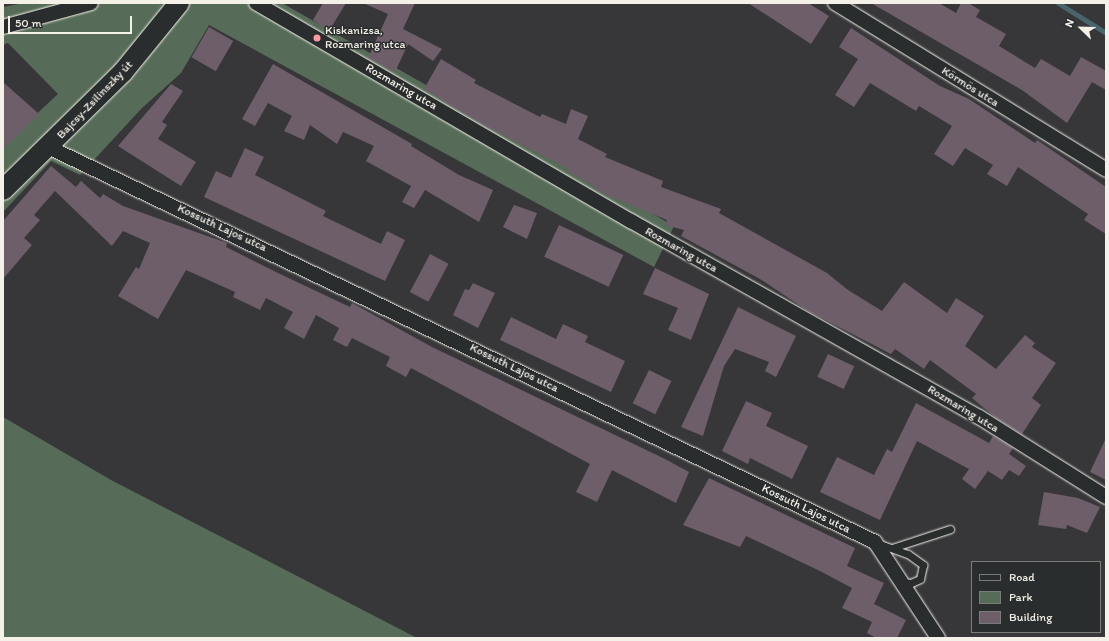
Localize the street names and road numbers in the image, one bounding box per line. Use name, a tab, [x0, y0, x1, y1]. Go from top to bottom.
street label: Bajcsy-Zsilinszky út	[54, 58, 136, 142]
street label: Rozmaring utca	[363, 61, 439, 113]
street label: Körmös utca	[939, 64, 1001, 110]
street label: Kossuth Lajos utca	[175, 201, 269, 255]
street label: Rozmaring utca	[642, 224, 720, 276]
street label: Kossuth Lajos utca	[467, 340, 561, 396]
street label: Rozmaring utca	[925, 382, 1001, 436]
street label: Kossuth Lajos utca	[759, 481, 853, 537]

